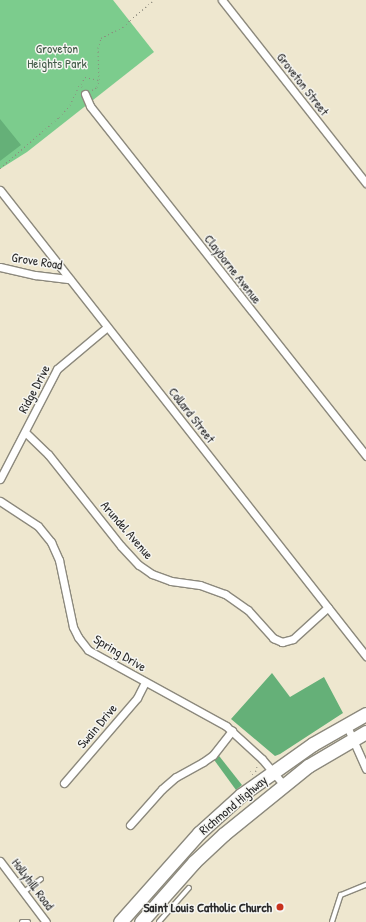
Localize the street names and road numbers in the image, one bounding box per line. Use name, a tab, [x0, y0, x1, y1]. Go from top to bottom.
street label: Groveton Street	[274, 49, 332, 119]
street label: Clayborne Avenue	[201, 231, 265, 307]
street label: Grove Road	[11, 249, 63, 273]
street label: Ridge Drive	[15, 362, 53, 416]
street label: Collard Street	[165, 384, 219, 446]
street label: Arundel Avenue	[97, 498, 157, 562]
street label: Spring Drive	[91, 631, 149, 675]
street label: Swain Drive	[74, 701, 120, 751]
street label: Richmond Highway	[196, 772, 270, 838]
street label: Hollyhill Road	[9, 855, 57, 913]

